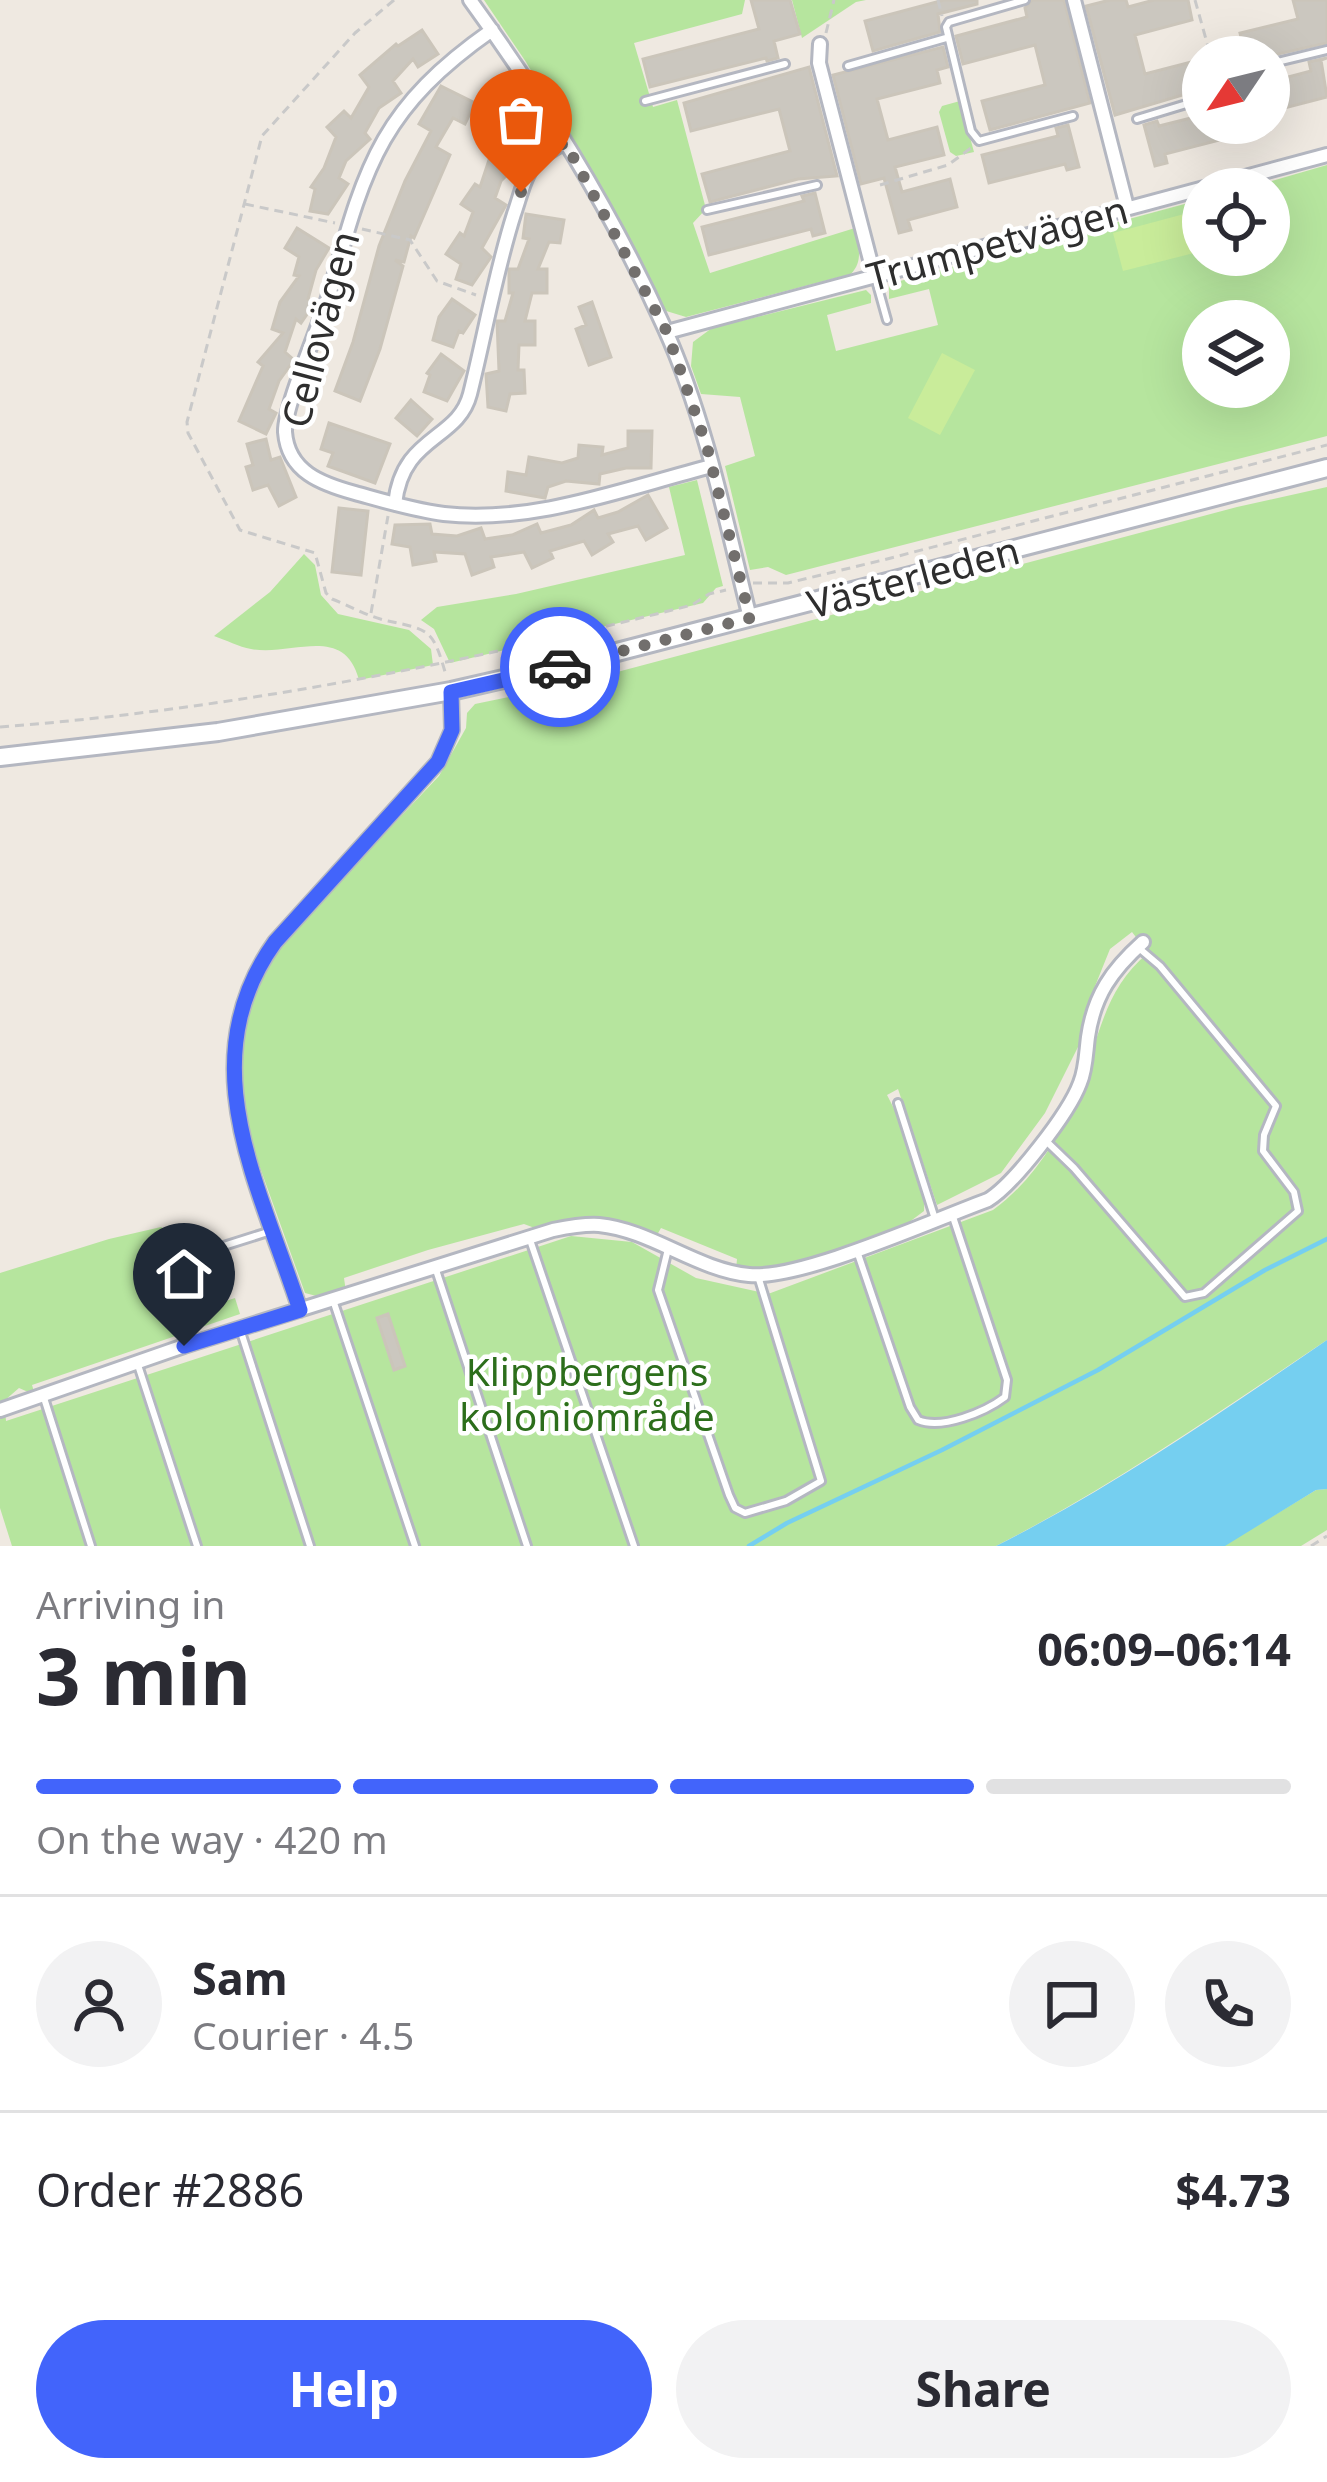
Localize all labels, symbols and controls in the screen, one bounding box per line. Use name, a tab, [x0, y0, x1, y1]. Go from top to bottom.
north arrow	[1182, 36, 1290, 144]
map controls	[1182, 36, 1290, 408]
pin	[470, 69, 572, 192]
icon: bag	[488, 87, 554, 153]
button: locate	[1182, 168, 1290, 276]
street label: Trumpetvägen	[861, 182, 1133, 302]
street label: Cellovägen	[267, 225, 371, 433]
button: layers	[1182, 300, 1290, 408]
street label: Västerleden	[801, 522, 1025, 630]
courier	[500, 607, 620, 727]
icon: car	[527, 634, 593, 700]
pin	[133, 1223, 235, 1346]
icon: home	[151, 1241, 217, 1307]
park label: Klippbergens koloniområde	[459, 1344, 715, 1442]
text: Arriving in	[36, 1577, 225, 1630]
text: 06:09–06:14	[1037, 1618, 1291, 1679]
text: 3 min	[36, 1622, 251, 1728]
text: On the way · 420 m	[36, 1812, 388, 1865]
button: person	[36, 1941, 162, 2067]
button: chat	[1009, 1941, 1135, 2067]
button: phone	[1165, 1941, 1291, 2067]
text: Sam	[192, 1947, 288, 2008]
text: Courier · 4.5	[192, 2008, 414, 2061]
text: Order #2886	[36, 2159, 304, 2220]
text: $4.73	[1175, 2159, 1291, 2220]
button: Help	[36, 2320, 652, 2458]
button: Share	[676, 2320, 1291, 2458]

